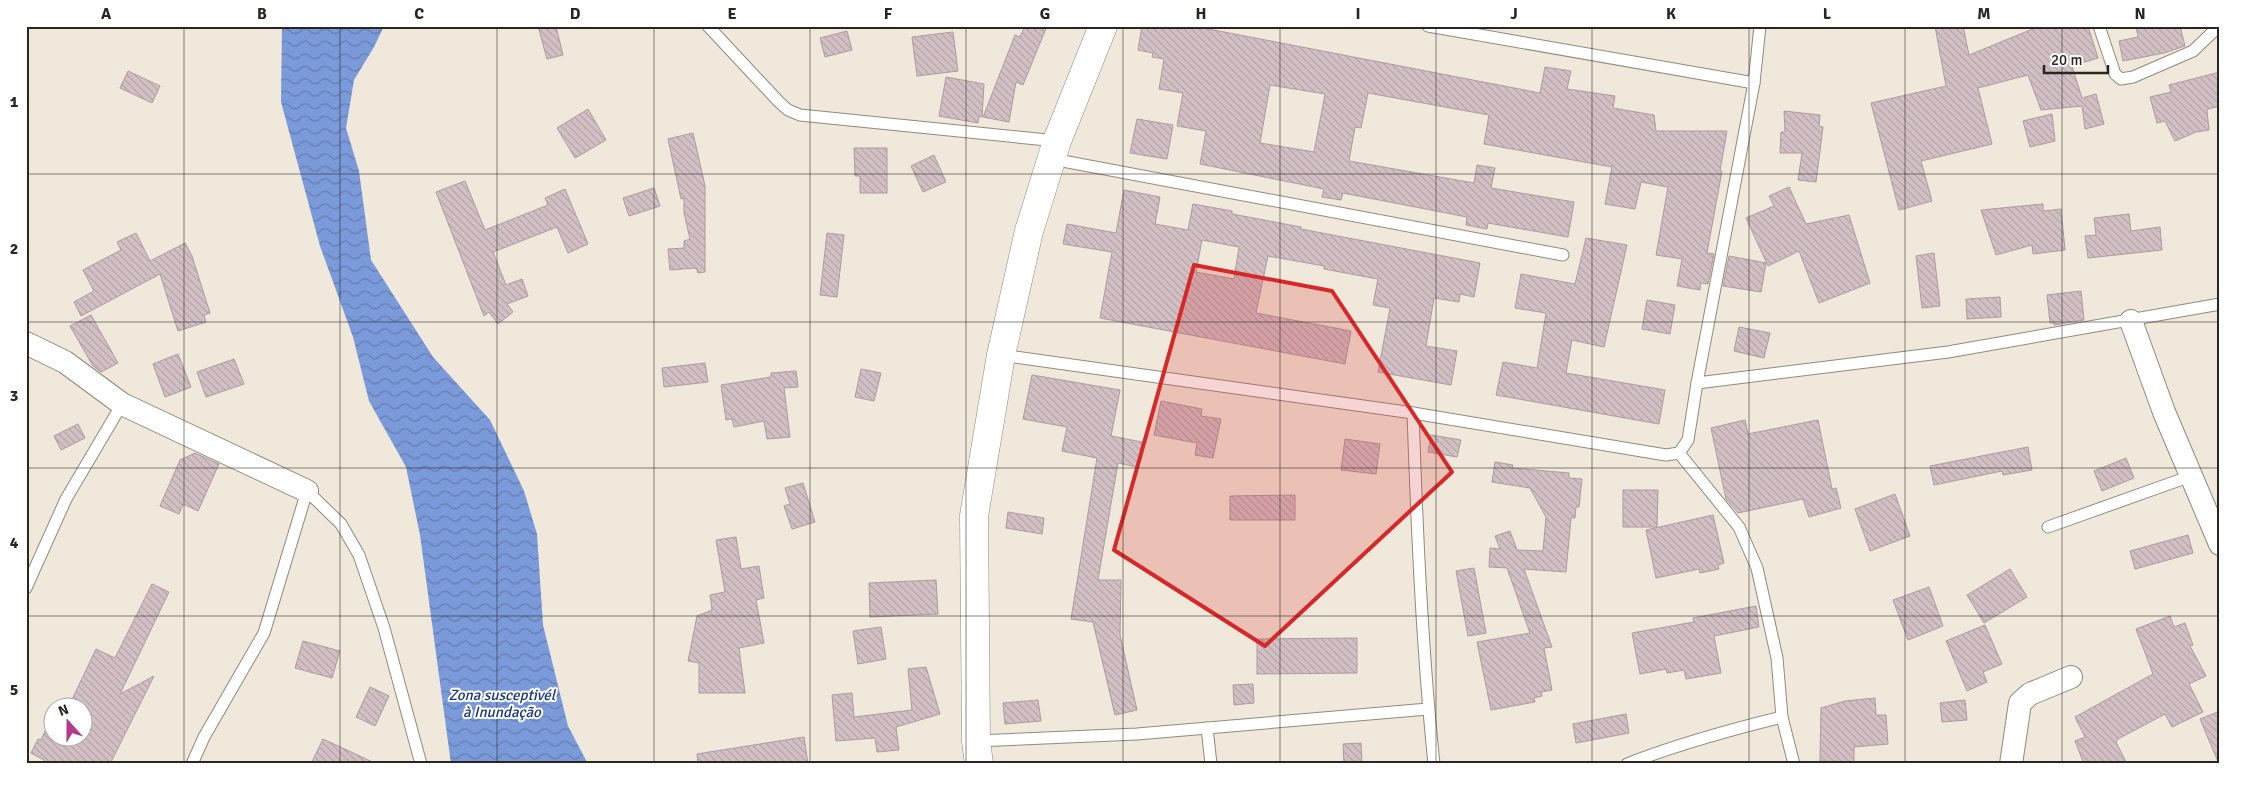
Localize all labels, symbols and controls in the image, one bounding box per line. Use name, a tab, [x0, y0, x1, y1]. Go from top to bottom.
text: A	[101, 4, 112, 24]
text: B	[257, 4, 267, 24]
text: C	[414, 4, 424, 24]
text: D	[570, 4, 581, 24]
text: E	[727, 4, 737, 24]
text: F	[884, 4, 893, 24]
text: G	[1040, 4, 1050, 24]
text: H	[1196, 4, 1206, 24]
text: I	[1355, 4, 1361, 24]
text: J	[1510, 4, 1518, 24]
text: K	[1666, 4, 1676, 24]
text: L	[1823, 4, 1832, 24]
text: M	[1977, 4, 1991, 24]
text: N	[2134, 4, 2146, 24]
scale bar	[2044, 42, 2107, 74]
text: 20 m	[2051, 51, 2082, 69]
text: 1	[10, 92, 19, 112]
text: 2	[10, 239, 18, 259]
text: 3	[10, 386, 18, 406]
text: 4	[10, 533, 19, 553]
text: 5	[10, 680, 18, 700]
water label: Zona susceptivél à Inundação	[449, 686, 557, 721]
north arrow	[42, 698, 92, 748]
text: N	[56, 701, 71, 720]

